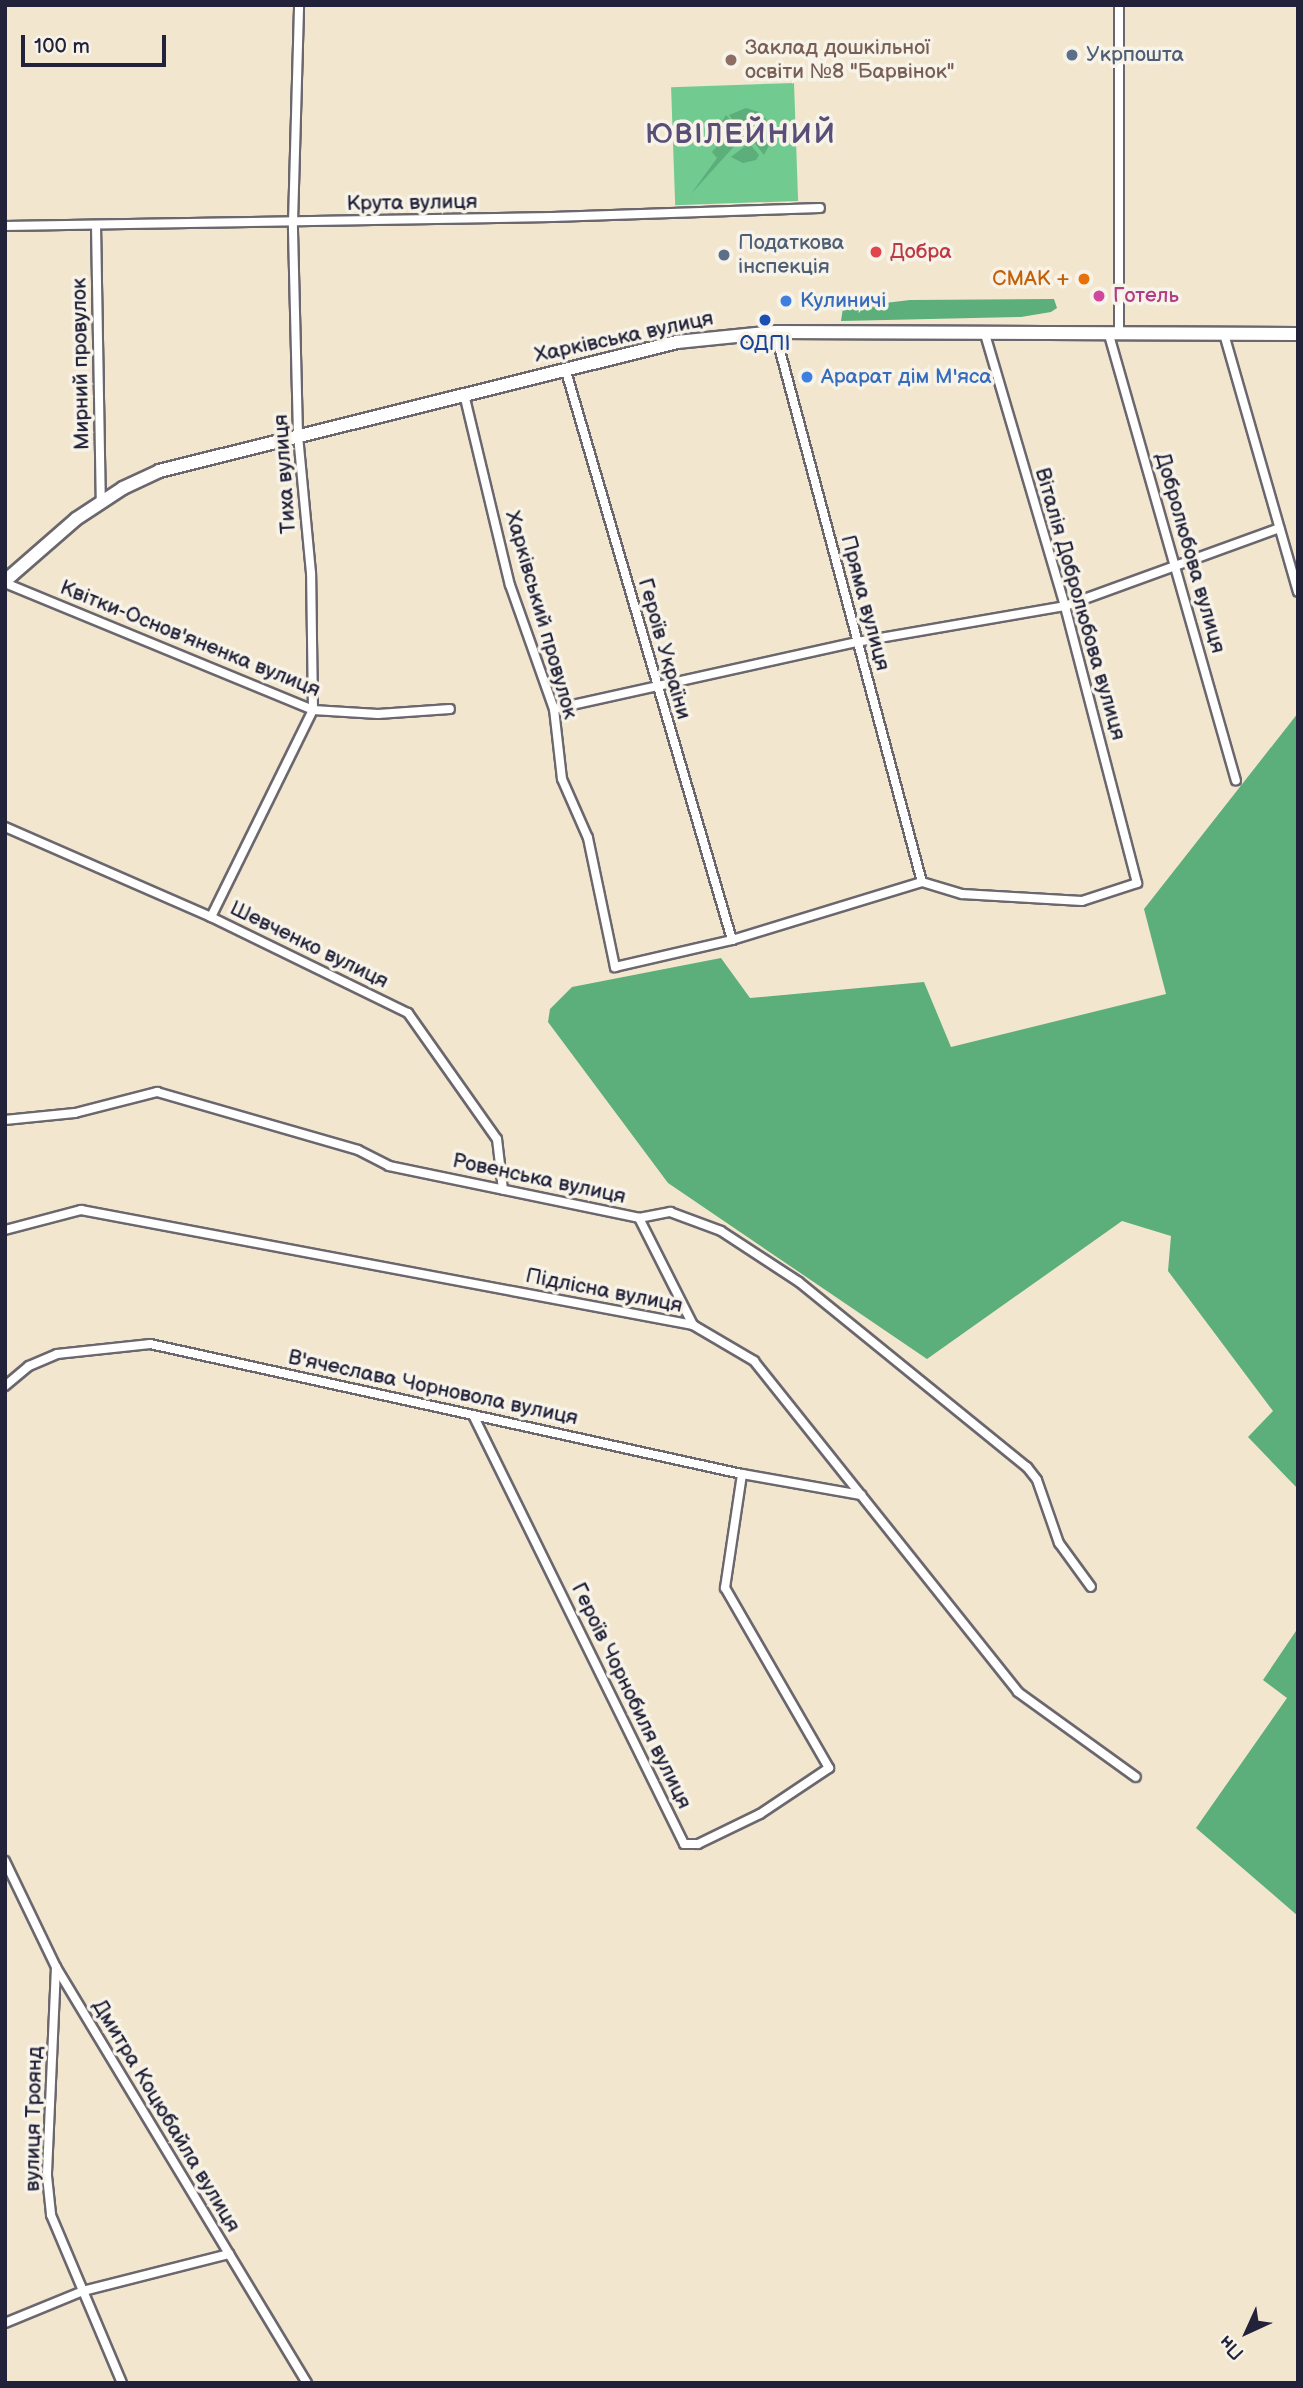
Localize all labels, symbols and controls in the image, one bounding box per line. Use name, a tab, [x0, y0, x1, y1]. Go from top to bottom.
scale bar	[24, 21, 170, 65]
text: 100 m	[34, 34, 90, 59]
place label: Заклад дошкільної освіти №8 "Барвінок"	[745, 35, 955, 85]
place label: Укрпошта	[1086, 42, 1184, 68]
marker: Укрпошта	[1064, 47, 1080, 63]
marker: Заклад дошкільної освіти №8 "Барвінок"	[723, 52, 739, 68]
district label: ЮВІЛЕЙНИЙ	[646, 118, 836, 152]
street label: Крута вулиця	[346, 189, 478, 217]
place label: Податкова інспекція	[738, 230, 844, 280]
place label: Добра	[890, 239, 952, 265]
marker: Добра	[868, 244, 884, 260]
marker: Податкова інспекція	[716, 247, 732, 263]
place label: СМАК +	[992, 266, 1070, 292]
marker: СМАК +	[1076, 271, 1092, 287]
street label: Мирний провулок	[67, 278, 95, 450]
place label: Готель	[1113, 283, 1179, 309]
place label: Кулиничі	[800, 288, 886, 314]
marker: Готель	[1091, 288, 1107, 304]
marker: Кулиничі	[778, 293, 794, 309]
street label: Харківська вулиця	[532, 306, 716, 368]
marker: ОДПІ	[757, 312, 773, 328]
place label: ОДПІ	[739, 331, 791, 357]
place label: Арарат дім М'яса	[821, 364, 992, 390]
marker: Арарат дім М'яса	[799, 369, 815, 385]
street label: Тиха вулиця	[268, 413, 302, 535]
street label: Добролюбова вулиця	[1149, 450, 1231, 656]
street label: Віталія Добролюбова вулиця	[1029, 465, 1131, 743]
street label: Харківський провулок	[499, 508, 583, 722]
street label: Пряма вулиця	[835, 532, 895, 674]
street label: Квітки-Основ'яненка вулиця	[56, 575, 324, 703]
street label: Героїв України	[632, 576, 696, 722]
street label: Шевченко вулиця	[226, 896, 392, 994]
street label: Ровенська вулиця	[450, 1148, 628, 1210]
street label: Підлісна вулиця	[523, 1263, 685, 1319]
street label: В'ячеслава Чорновола вулиця	[286, 1345, 580, 1431]
street label: Героїв Чорнобиля вулиця	[565, 1579, 697, 1813]
street label: Дмитра Коцюбайла вулиця	[86, 1995, 246, 2237]
street label: вулиця Троянд	[20, 2046, 48, 2192]
north arrow	[1212, 2297, 1282, 2367]
text: Пн	[1215, 2330, 1249, 2364]

